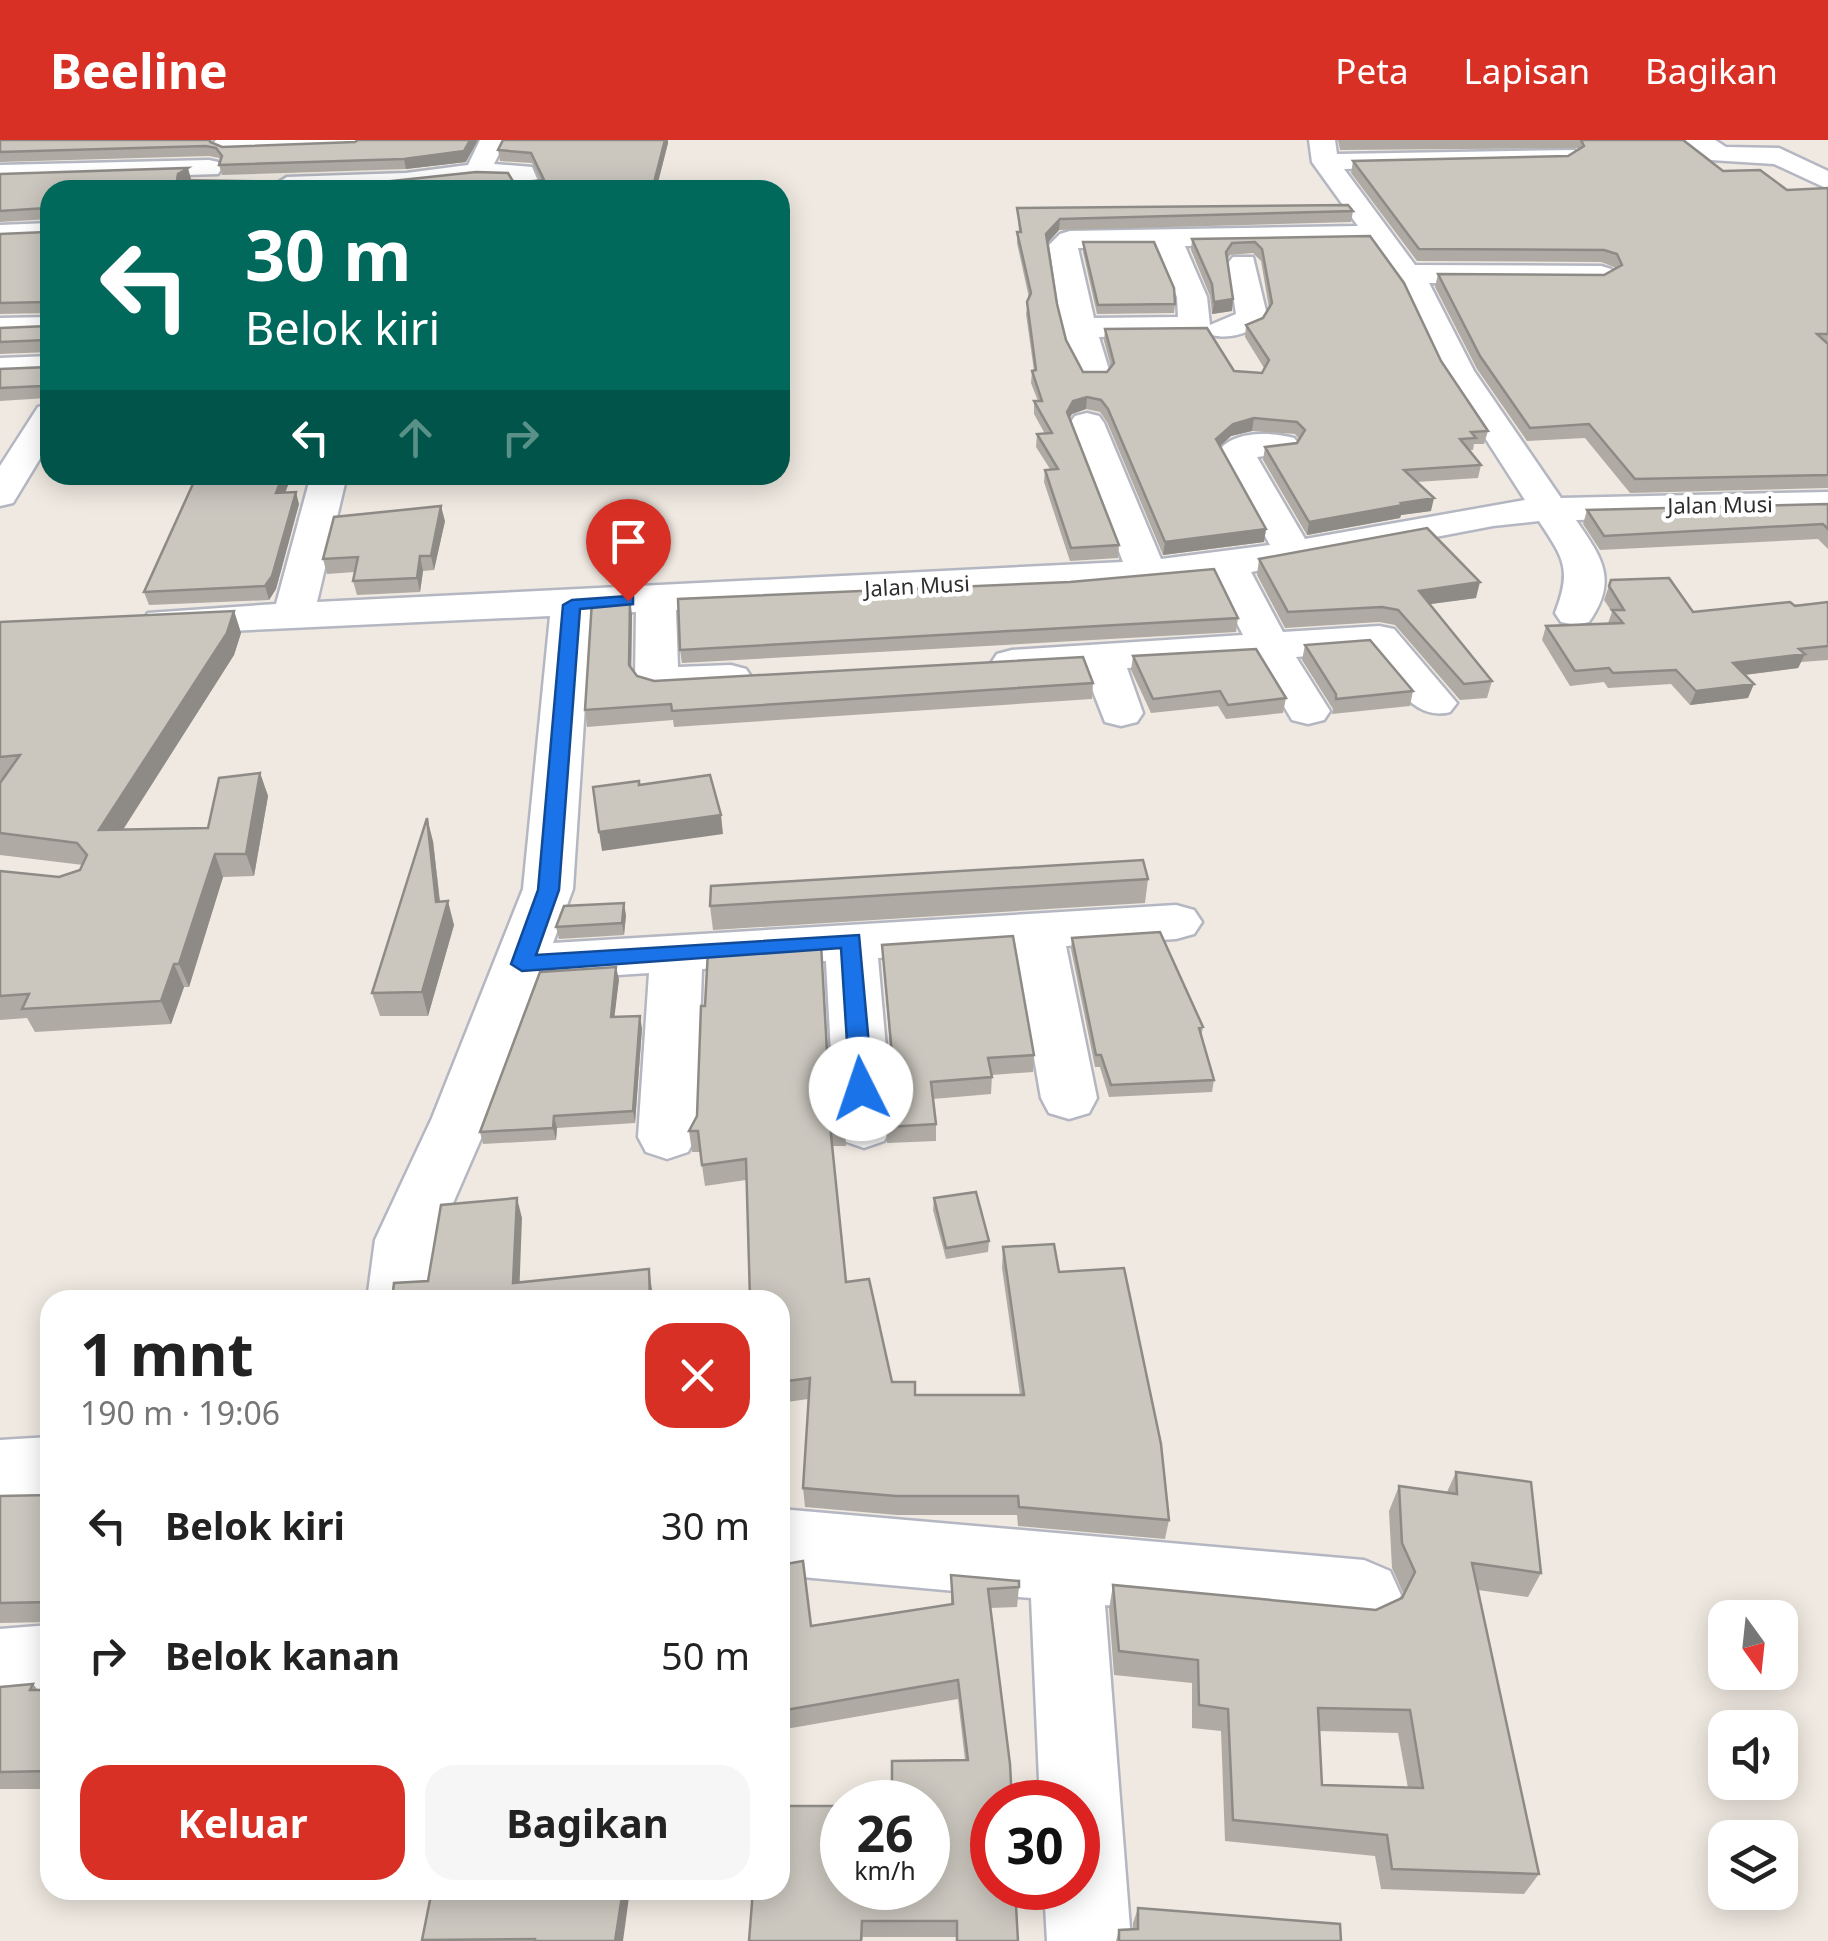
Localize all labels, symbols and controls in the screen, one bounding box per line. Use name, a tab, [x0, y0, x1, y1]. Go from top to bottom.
text: Beeline	[50, 38, 228, 103]
text: Peta	[1335, 47, 1409, 94]
text: Lapisan	[1464, 47, 1590, 94]
text: Bagikan	[1645, 47, 1778, 94]
text: 30 m	[245, 206, 412, 302]
icon: left	[80, 220, 210, 350]
text: Belok kiri	[245, 297, 440, 358]
icon: left	[283, 410, 338, 465]
icon: ahead	[388, 410, 443, 465]
icon: right	[493, 410, 548, 465]
street label: Jalan Musi	[1665, 488, 1773, 520]
pin	[586, 499, 671, 602]
icon: arrive	[601, 514, 656, 569]
street label: Jalan Musi	[862, 567, 970, 603]
position arrow	[809, 1037, 913, 1141]
text: 1 mnt	[80, 1312, 253, 1394]
button: close	[645, 1323, 750, 1428]
text: 190 m · 19:06	[80, 1391, 280, 1434]
icon: left	[80, 1498, 135, 1553]
text: Belok kiri	[165, 1499, 345, 1551]
text: 30 m	[661, 1499, 750, 1551]
north arrow	[1708, 1600, 1798, 1690]
map controls	[1708, 1600, 1798, 1910]
icon: right	[80, 1628, 135, 1683]
text: Belok kanan	[165, 1629, 400, 1681]
text: 50 m	[661, 1629, 750, 1681]
button: sound	[1708, 1710, 1798, 1800]
button: Keluar	[80, 1765, 405, 1880]
button: Bagikan	[425, 1765, 750, 1880]
speed limit sign: 30	[970, 1780, 1100, 1910]
text: 26	[856, 1799, 914, 1867]
button: layers	[1708, 1820, 1798, 1910]
text: km/h	[854, 1853, 916, 1887]

